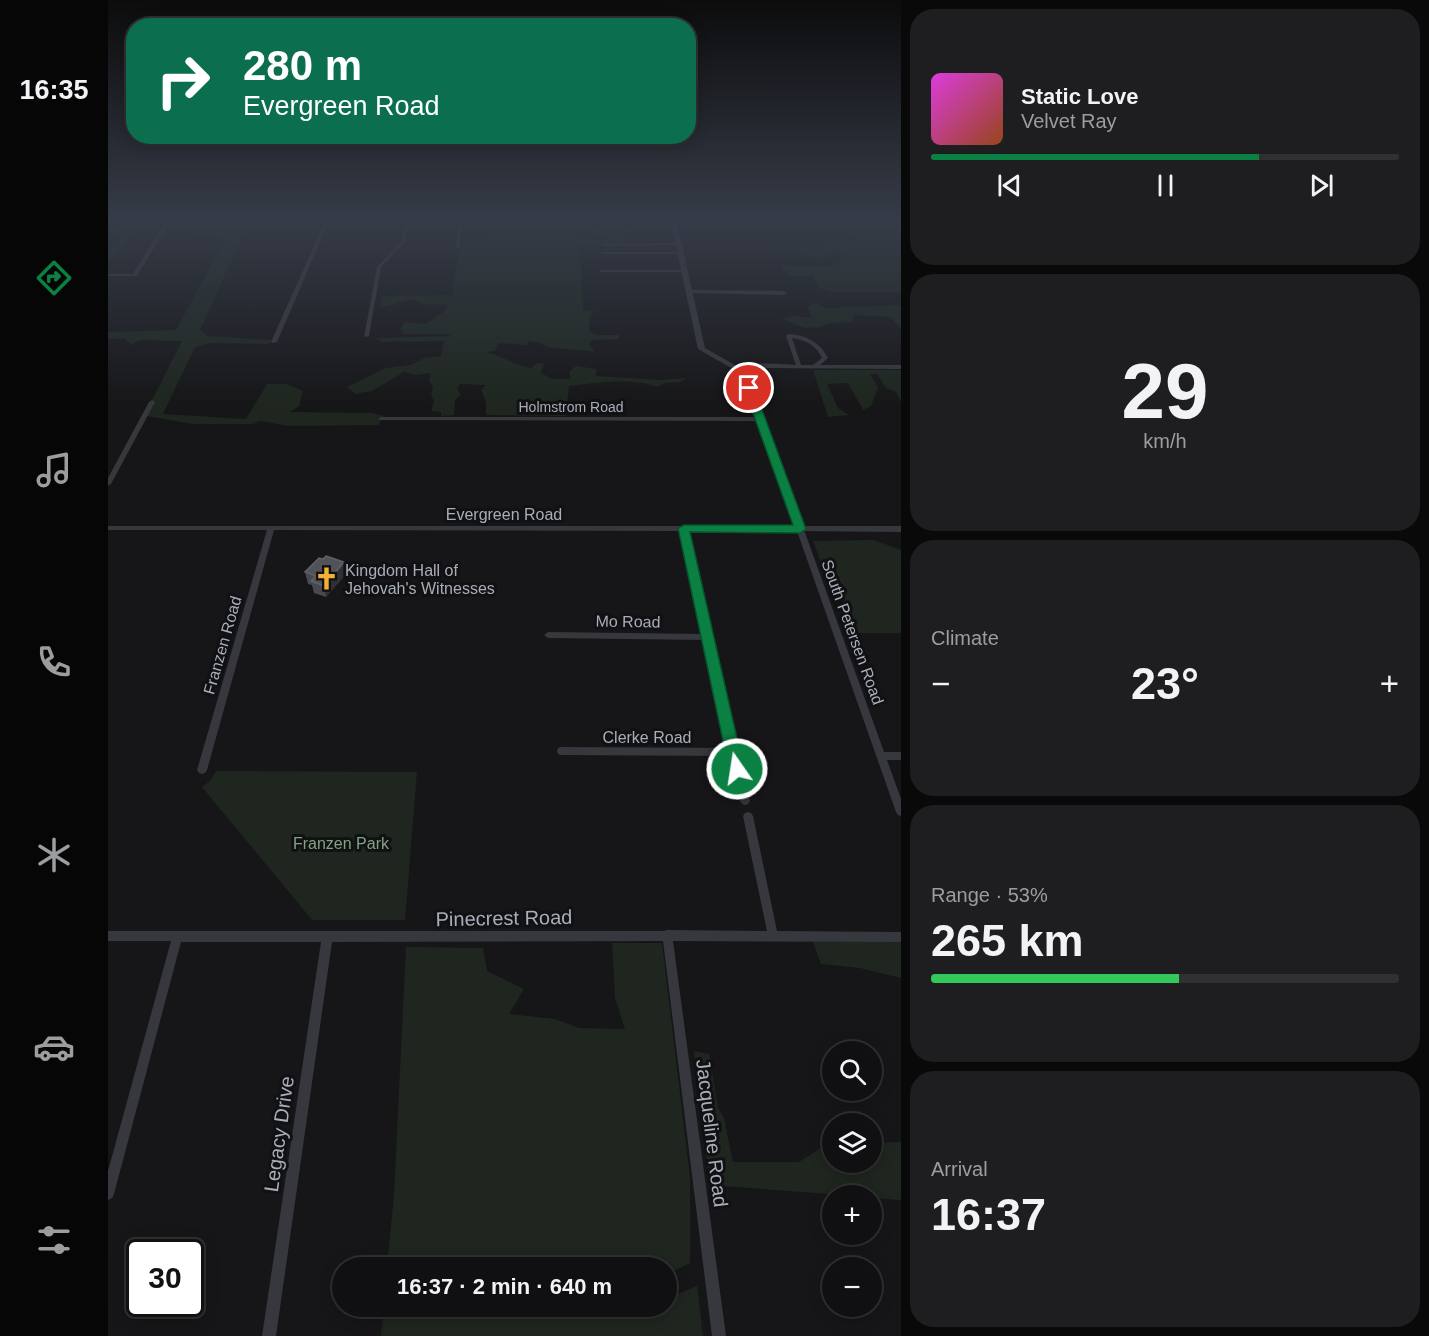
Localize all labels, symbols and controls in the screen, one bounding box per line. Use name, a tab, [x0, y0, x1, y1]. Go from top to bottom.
icon: right	[144, 42, 222, 120]
text: 280 m	[243, 42, 362, 89]
text: 16:35	[19, 75, 89, 105]
text: Static Love	[1021, 84, 1138, 109]
text: Evergreen Road	[243, 91, 440, 121]
text: Velvet Ray	[1021, 110, 1117, 132]
icon: previous	[993, 169, 1026, 202]
icon: pause	[1149, 169, 1182, 202]
icon: next	[1305, 169, 1338, 202]
icon: directions	[33, 257, 75, 299]
text: 29	[1122, 347, 1208, 435]
pin	[723, 362, 774, 413]
icon: arrive	[732, 371, 765, 404]
street label: Holmstrom Road	[518, 399, 624, 415]
text: km/h	[1143, 430, 1187, 452]
icon: music	[33, 449, 75, 491]
street label: Evergreen Road	[446, 506, 562, 523]
street label: South Petersen Road	[818, 557, 887, 707]
place label: Kingdom Hall of Jehovah's Witnesses	[345, 562, 495, 597]
church icon: Kingdom Hall of Jehovah's Witnesses	[314, 566, 340, 592]
street label: Franzen Road	[200, 594, 245, 696]
street label: Mo Road	[595, 612, 661, 631]
text: Climate	[931, 627, 999, 649]
icon: phone	[33, 641, 75, 683]
text: 23°	[1131, 658, 1199, 709]
text: −	[931, 665, 950, 702]
text: +	[1380, 665, 1399, 702]
street label: Clerke Road	[603, 729, 691, 746]
position arrow	[705, 737, 769, 801]
icon: climate	[33, 834, 75, 876]
park label: Franzen Park	[293, 835, 390, 852]
text: Range · 53%	[931, 884, 1048, 906]
street label: Pinecrest Road	[435, 906, 573, 930]
text: 265 km	[931, 915, 1084, 966]
icon: car	[33, 1026, 75, 1068]
map controls	[822, 1041, 882, 1317]
button: search	[822, 1041, 882, 1101]
street label: Jacqueline Road	[692, 1058, 732, 1208]
street label: Legacy Drive	[260, 1075, 298, 1193]
button: layers	[822, 1113, 882, 1173]
text: Arrival	[931, 1158, 988, 1180]
button: +	[822, 1185, 882, 1245]
text: 16:37	[931, 1189, 1046, 1240]
icon: filters	[33, 1219, 75, 1261]
speed limit sign: 30	[126, 1239, 204, 1317]
button: −	[822, 1257, 882, 1317]
text: 16:37 · 2 min · 640 m	[397, 1274, 612, 1299]

